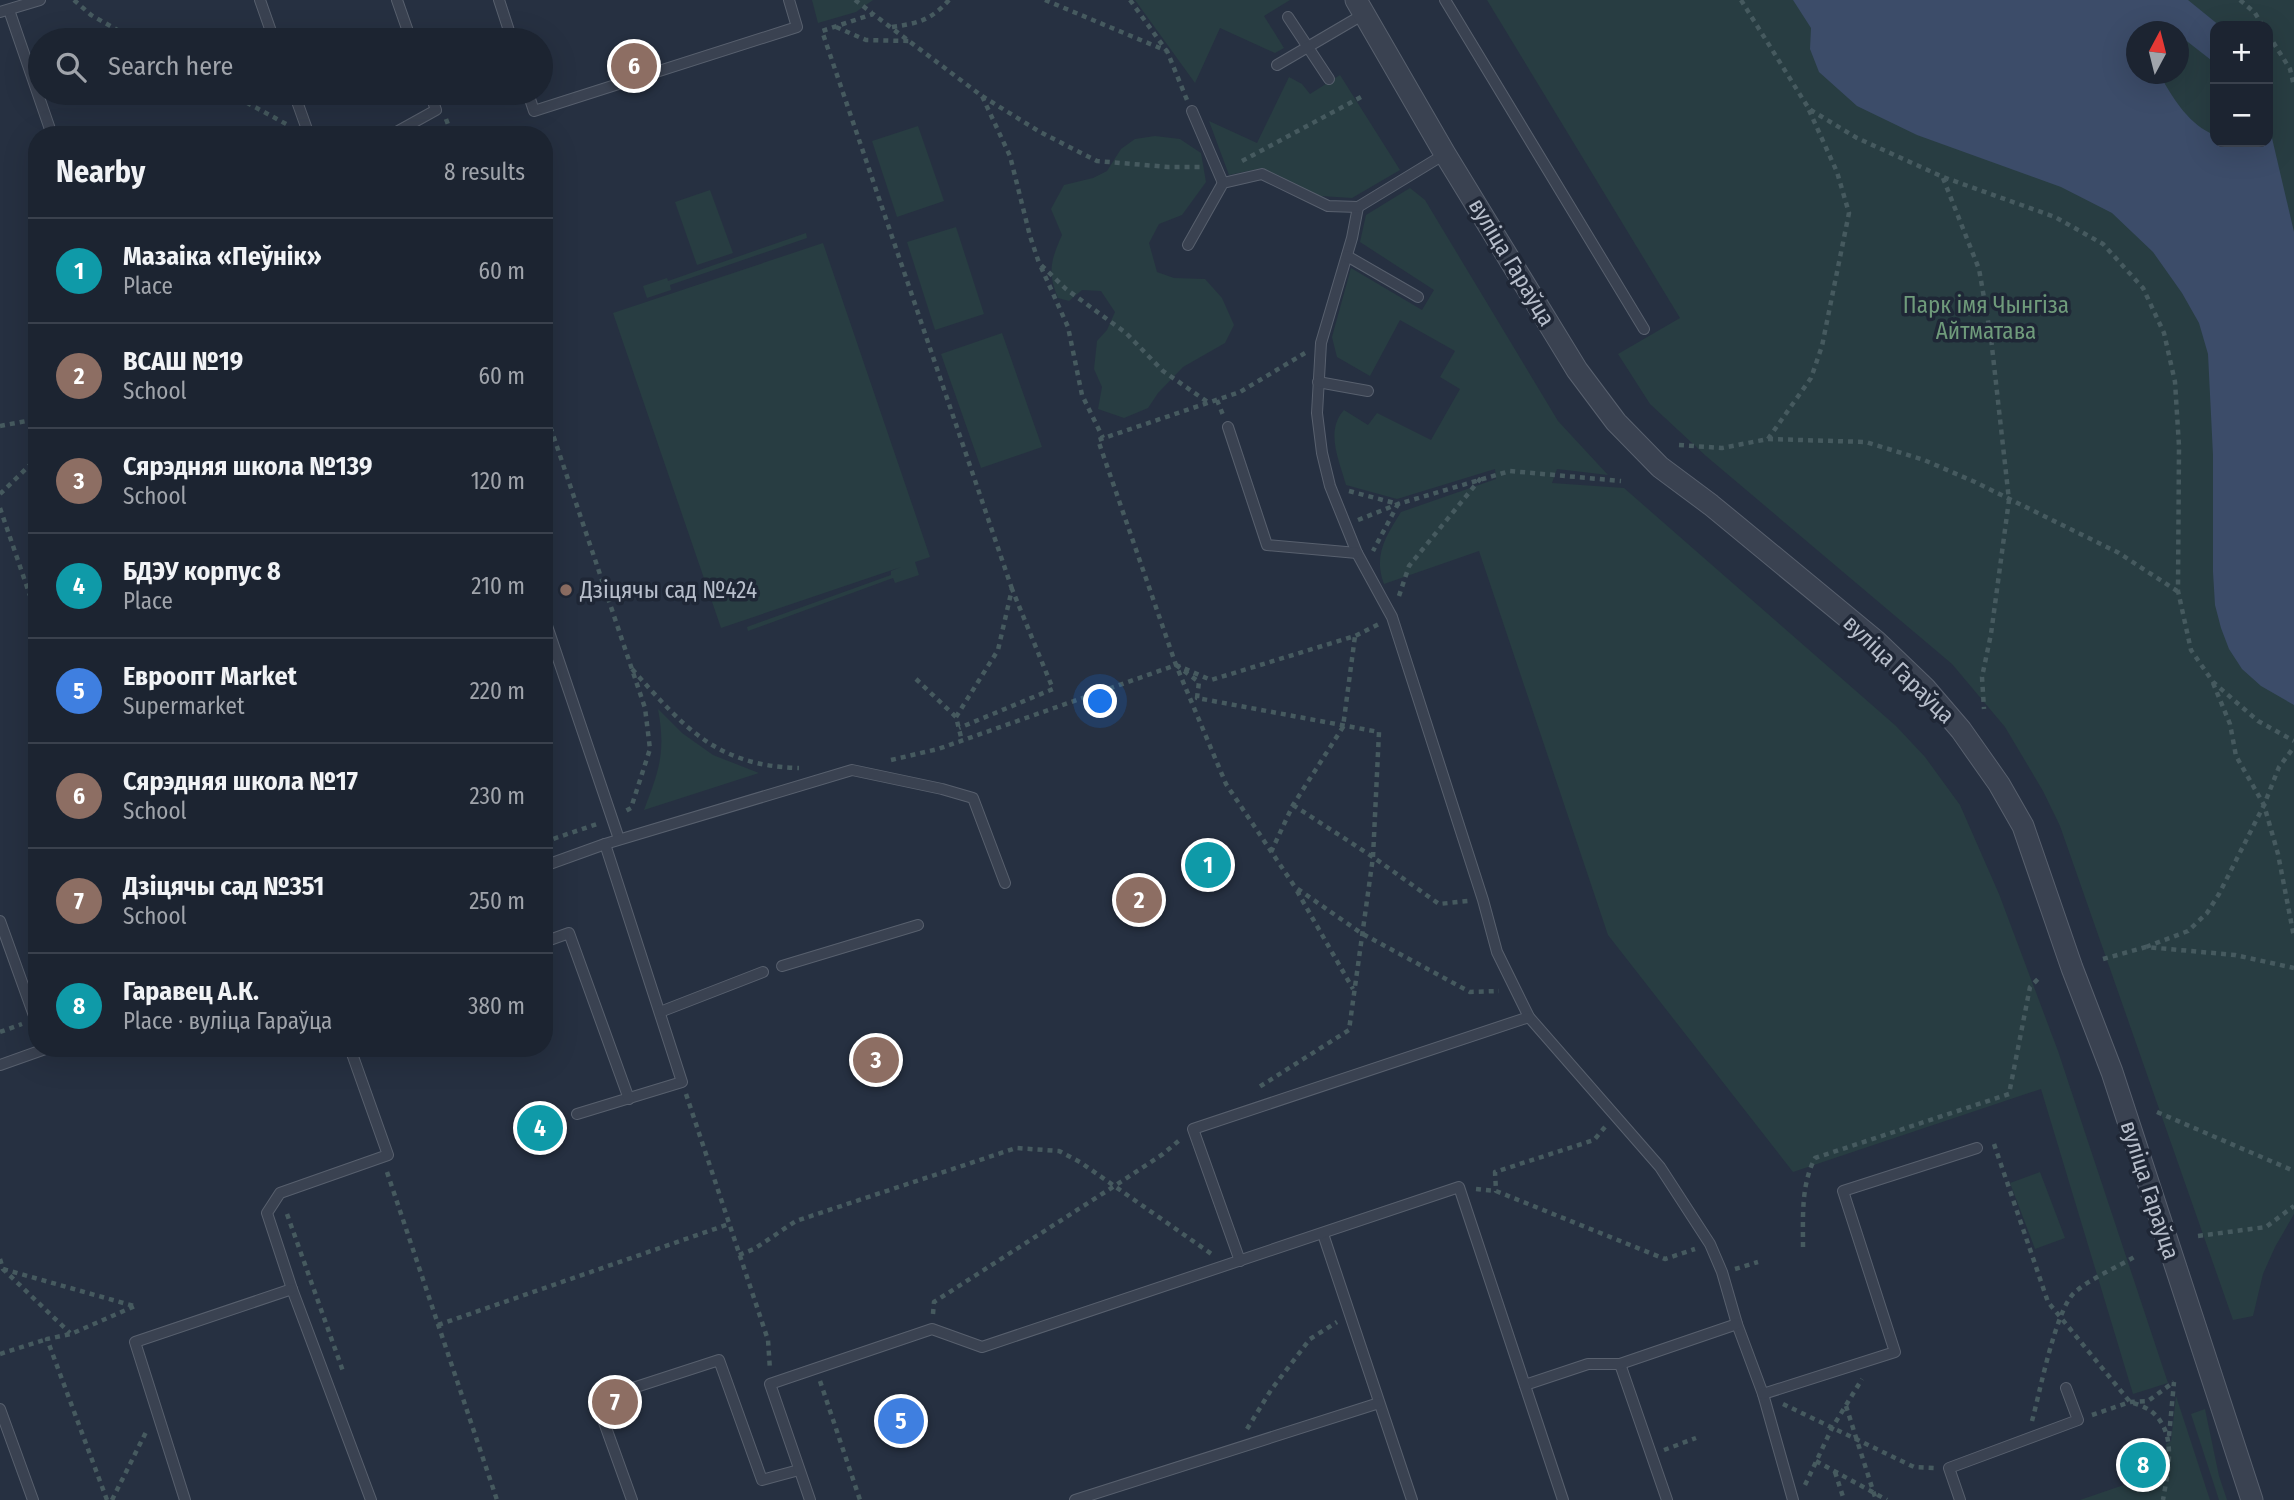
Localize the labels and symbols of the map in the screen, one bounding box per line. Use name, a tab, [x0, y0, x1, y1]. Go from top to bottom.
north arrow	[2126, 21, 2189, 84]
pin: 6	[611, 40, 657, 92]
street label: вуліца Гараўца	[1463, 193, 1561, 331]
park label: Парк імя Чынгіза Айтматава	[1903, 291, 2069, 345]
place label: Дзіцячы сад №424	[579, 576, 757, 604]
marker: Дзіцячы сад №424	[558, 582, 574, 598]
street label: вуліца Гараўца	[1838, 609, 1960, 729]
your location	[1083, 684, 1117, 718]
pin: 1	[1185, 839, 1231, 891]
pin: 2	[1116, 874, 1162, 926]
pin: 3	[853, 1034, 899, 1086]
pin: 4	[517, 1102, 563, 1154]
street label: вуліца Гараўца	[2114, 1117, 2186, 1263]
pin: 7	[592, 1376, 638, 1428]
pin: 5	[878, 1395, 924, 1447]
pin: 8	[2120, 1439, 2166, 1491]

